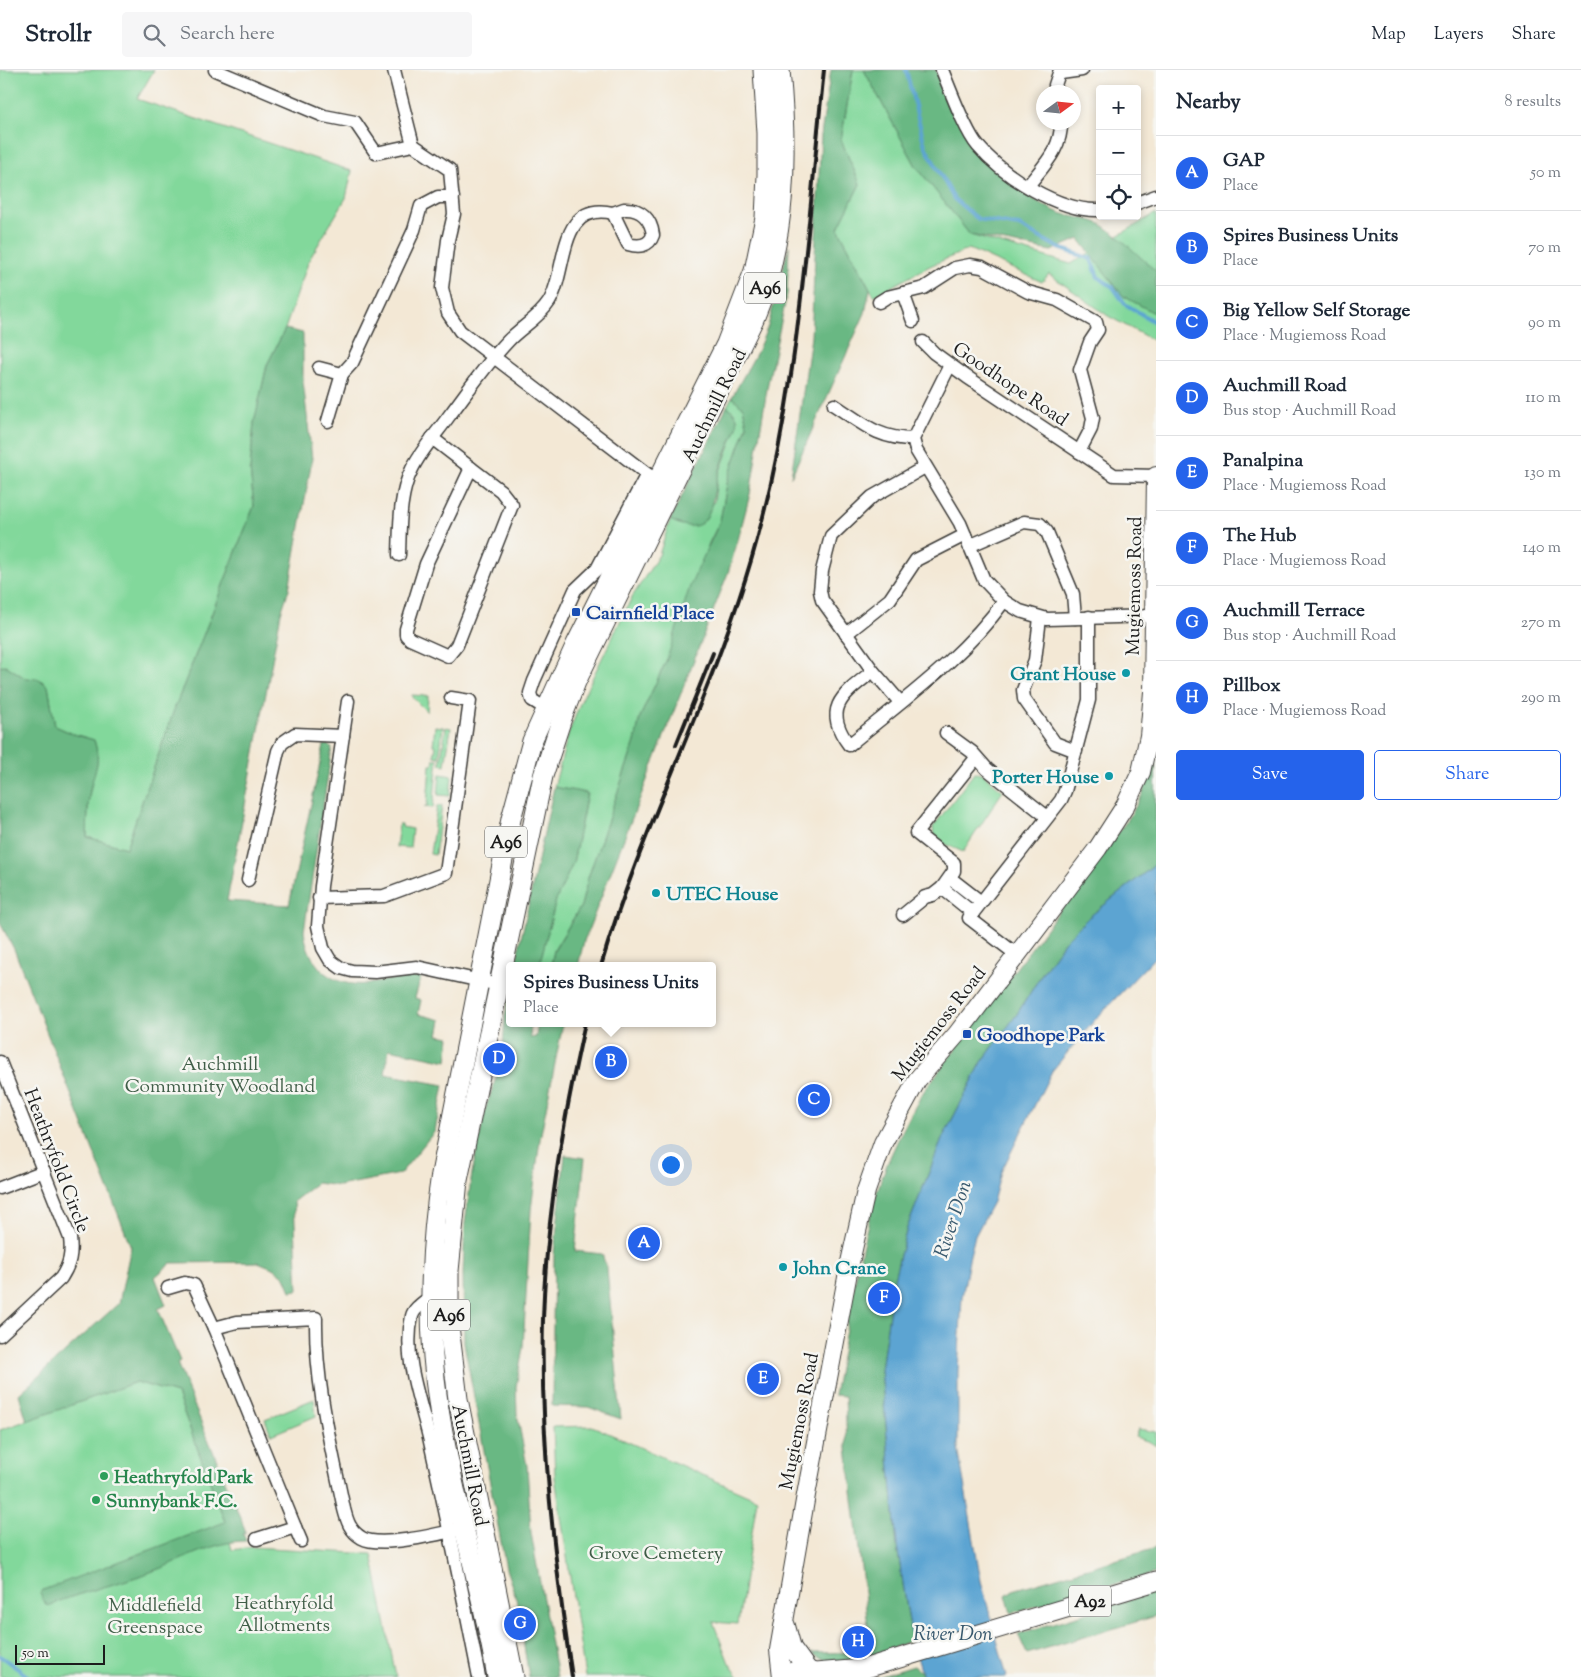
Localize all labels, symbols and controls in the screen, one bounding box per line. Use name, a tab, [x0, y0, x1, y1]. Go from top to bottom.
search box	[122, 12, 472, 57]
text: Strollr	[25, 18, 92, 52]
icon: search	[140, 21, 168, 49]
text: Search here	[180, 21, 275, 48]
text: Map	[1371, 22, 1406, 48]
text: Layers	[1434, 22, 1484, 48]
text: Share	[1512, 22, 1556, 48]
north arrow	[1036, 85, 1081, 130]
map controls	[1096, 85, 1141, 220]
button: +	[1096, 85, 1141, 130]
text: Nearby	[1176, 88, 1241, 118]
text: 8 results	[1505, 91, 1561, 114]
button: −	[1096, 130, 1141, 175]
text: GAP	[1223, 148, 1265, 175]
text: A	[1186, 162, 1199, 185]
text: 50 m	[1530, 162, 1561, 185]
button: locate	[1096, 175, 1141, 220]
text: Place	[1223, 175, 1258, 198]
text: Spires Business Units	[1223, 223, 1398, 250]
text: B	[1187, 237, 1197, 260]
text: 70 m	[1528, 237, 1561, 260]
text: Place	[1223, 250, 1258, 273]
road number: A96	[744, 272, 786, 304]
text: Big Yellow Self Storage	[1223, 298, 1410, 325]
text: C	[1186, 312, 1198, 335]
text: 90 m	[1528, 312, 1561, 335]
text: Place · Mugiemoss Road	[1223, 325, 1386, 348]
street label: Goodhope Road	[946, 336, 1073, 434]
street label: Auchmill Road	[676, 344, 755, 468]
text: Auchmill Road	[1223, 373, 1347, 400]
text: D	[1186, 387, 1198, 410]
text: 110 m	[1525, 387, 1561, 410]
text: Bus stop · Auchmill Road	[1223, 400, 1396, 423]
text: Panalpina	[1223, 448, 1303, 475]
text: E	[1187, 462, 1197, 485]
text: 130 m	[1524, 462, 1561, 485]
text: Place · Mugiemoss Road	[1223, 475, 1386, 498]
street label: Mugiemoss Road	[1121, 516, 1150, 656]
text: The Hub	[1223, 523, 1296, 550]
text: F	[1188, 537, 1196, 560]
text: 140 m	[1523, 537, 1561, 560]
text: Place · Mugiemoss Road	[1223, 550, 1386, 573]
text: Auchmill Terrace	[1223, 598, 1365, 625]
place label: Cairnfield Place	[586, 601, 715, 628]
marker: Cairnfield Place	[570, 606, 582, 618]
text: G	[1185, 612, 1199, 635]
text: 270 m	[1521, 612, 1561, 635]
text: Bus stop · Auchmill Road	[1223, 625, 1396, 648]
place label: Grant House	[1010, 662, 1116, 689]
marker: Grant House	[1120, 667, 1132, 679]
text: Pillbox	[1223, 673, 1281, 700]
text: H	[1186, 687, 1198, 710]
text: 290 m	[1521, 687, 1561, 710]
text: Place · Mugiemoss Road	[1223, 700, 1386, 723]
button: Save	[1176, 750, 1364, 800]
button: Share	[1374, 750, 1561, 800]
place label: Porter House	[992, 765, 1099, 792]
marker: Porter House	[1103, 770, 1115, 782]
road number: A96	[485, 826, 527, 858]
place label: UTEC House	[666, 882, 779, 909]
marker: UTEC House	[650, 887, 662, 899]
street label: Mugiemoss Road	[886, 961, 994, 1088]
popup	[506, 962, 716, 1027]
text: Spires Business Units	[523, 970, 699, 997]
text: Place	[523, 997, 559, 1020]
place label: Goodhope Park	[977, 1023, 1106, 1050]
marker: Goodhope Park	[961, 1028, 973, 1040]
pin: D	[483, 1040, 515, 1078]
pin: B	[595, 1043, 627, 1081]
park label: Auchmill Community Woodland	[125, 1052, 316, 1101]
pin: C	[798, 1081, 830, 1119]
street label: Heathryfold Circle	[16, 1085, 96, 1237]
your location	[658, 1152, 684, 1178]
water label: River Don	[928, 1177, 981, 1262]
pin: A	[628, 1224, 660, 1262]
place label: John Crane	[791, 1256, 886, 1283]
marker: John Crane	[777, 1261, 789, 1273]
pin: F	[868, 1279, 900, 1317]
road number: A96	[428, 1300, 470, 1330]
street label: Mugiemoss Road	[774, 1350, 827, 1492]
pin: E	[747, 1360, 779, 1398]
street label: Auchmill Road	[443, 1402, 494, 1529]
place label: Heathryfold Park	[114, 1465, 254, 1492]
marker: Heathryfold Park	[98, 1470, 110, 1482]
place label: Sunnybank F.C.	[106, 1489, 238, 1516]
marker: Sunnybank F.C.	[90, 1494, 102, 1506]
park label: Grove Cemetery	[589, 1541, 724, 1568]
road number: A92	[1069, 1585, 1111, 1616]
park label: Heathryfold Allotments	[235, 1591, 334, 1640]
park label: Middlefield Greenspace	[107, 1593, 203, 1642]
pin: G	[504, 1605, 536, 1643]
water label: River Don	[913, 1621, 993, 1650]
pin: H	[842, 1623, 874, 1661]
scale bar	[15, 1642, 105, 1665]
text: 50 m	[22, 1644, 49, 1664]

